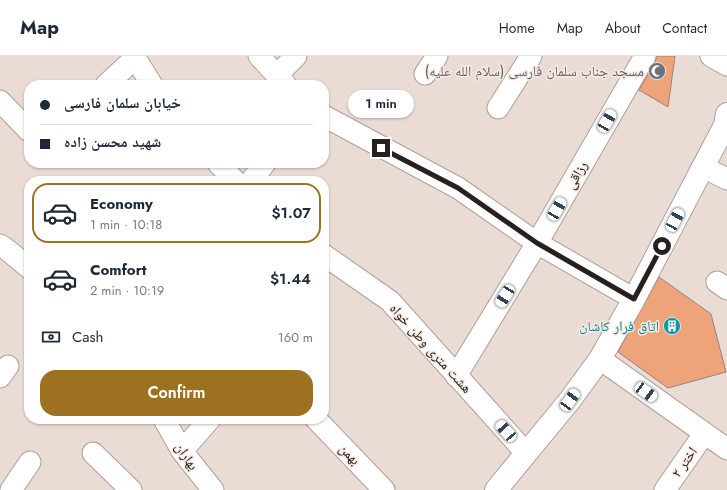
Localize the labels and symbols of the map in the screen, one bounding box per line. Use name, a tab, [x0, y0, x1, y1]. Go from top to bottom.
place label: مسجد جناب سلمان فارسی (سلام الله علیه)	[425, 61, 644, 81]
mosque icon: مسجد جناب سلمان فارسی (سلام الله علیه)	[647, 61, 667, 81]
callout: 1 min	[348, 90, 414, 118]
car	[596, 108, 618, 134]
route end	[372, 139, 390, 157]
street label: رزاقی	[560, 157, 592, 193]
car	[546, 196, 568, 222]
car	[664, 207, 686, 233]
route start	[653, 237, 671, 255]
car	[494, 283, 516, 309]
street label: هشت متری وطن خواه	[385, 299, 477, 397]
place label: اتاق فرار کاشان	[579, 316, 659, 336]
building icon: اتاق فرار کاشان	[662, 316, 682, 336]
car	[633, 380, 659, 404]
car	[558, 387, 582, 413]
car	[494, 418, 518, 444]
street label: بهاران	[170, 438, 204, 474]
street label: بهمن	[335, 439, 365, 469]
street label: اختر ۲	[666, 443, 702, 481]

